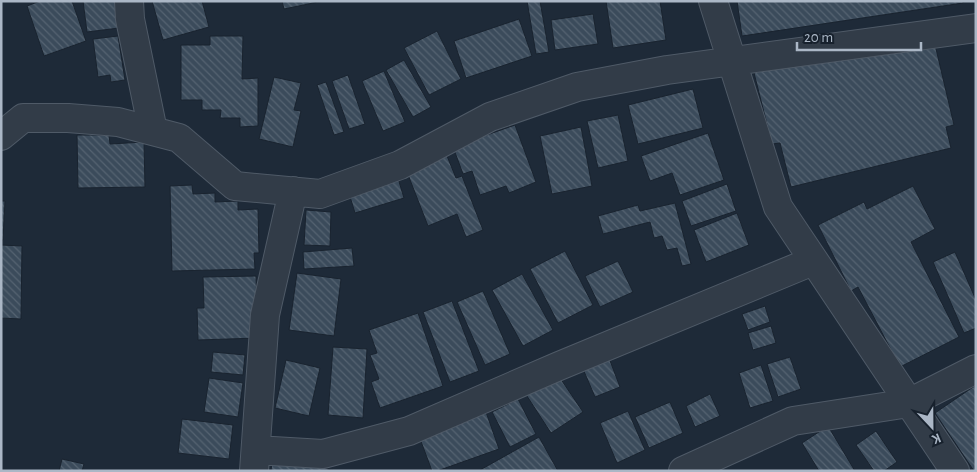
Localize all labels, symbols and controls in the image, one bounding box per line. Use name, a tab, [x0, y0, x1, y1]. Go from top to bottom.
scale bar	[797, 20, 921, 52]
text: 20 m	[804, 30, 833, 45]
north arrow	[907, 402, 957, 452]
text: K	[929, 430, 943, 446]

